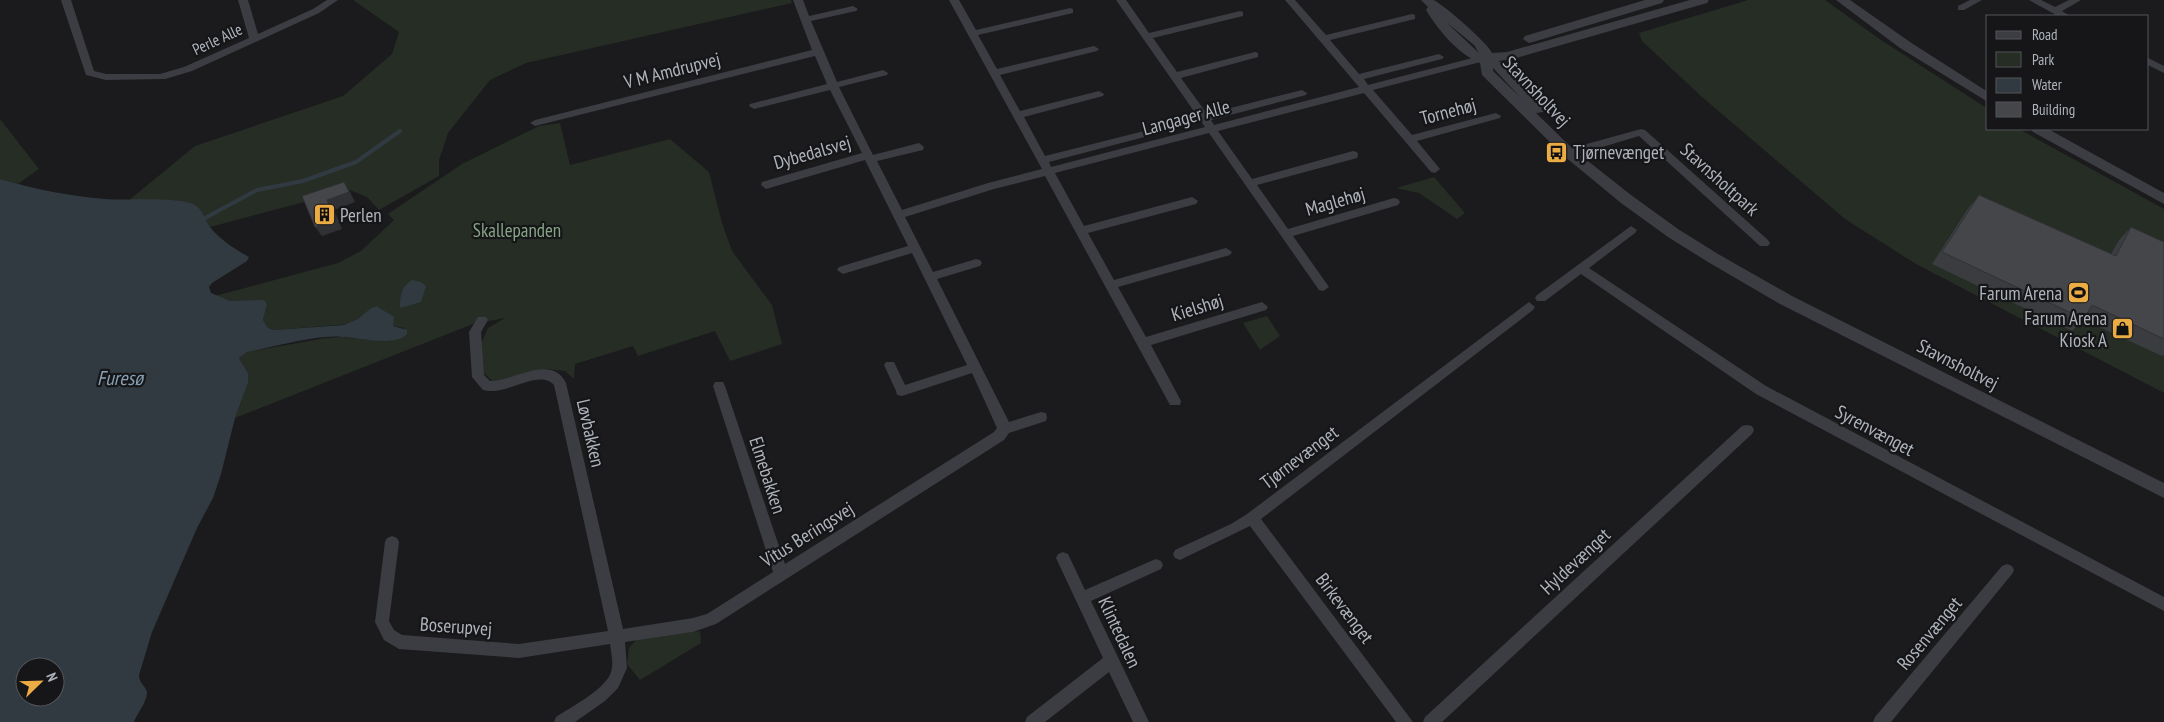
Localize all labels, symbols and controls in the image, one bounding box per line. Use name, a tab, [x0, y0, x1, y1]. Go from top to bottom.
legend	[1986, 15, 2149, 130]
street label: Perle Alle	[189, 19, 245, 59]
text: Road	[2032, 25, 2058, 44]
street label: V M Amdrupvej	[620, 46, 723, 94]
street label: Stavnsholtvej	[1498, 50, 1576, 132]
text: Park	[2032, 50, 2054, 69]
text: Water	[2032, 75, 2063, 94]
street label: Tornehøj	[1417, 92, 1479, 130]
street label: Langager Alle	[1140, 94, 1233, 140]
text: Building	[2032, 100, 2075, 119]
street label: Dybedalsvej	[771, 130, 853, 174]
street label: Stavnsholtpark	[1676, 137, 1765, 221]
bus stop icon: Tjørnevænget	[1545, 140, 1569, 164]
place label: Tjørnevænget	[1573, 140, 1665, 164]
street label: Maglehøj	[1302, 181, 1368, 221]
building icon: Perlen	[312, 203, 336, 227]
place label: Perlen	[340, 203, 382, 227]
park label: Skallepanden	[473, 218, 561, 242]
place label: Farum Arena	[1979, 281, 2062, 305]
sports icon: Farum Arena	[2066, 281, 2090, 305]
street label: Kielshøj	[1168, 288, 1226, 326]
place label: Farum Arena Kiosk A	[2024, 306, 2107, 352]
shop icon: Farum Arena Kiosk A	[2111, 317, 2135, 341]
street label: Stavnsholtvej	[1913, 333, 2003, 395]
water label: Furesø	[97, 365, 145, 391]
street label: Løvbakken	[572, 397, 610, 469]
street label: Syrenvænget	[1831, 399, 1919, 461]
street label: Tjørnevænget	[1255, 420, 1343, 494]
street label: Elmebakken	[744, 434, 792, 516]
street label: Vitus Beringsvej	[755, 496, 858, 573]
street label: Hyldevænget	[1535, 522, 1615, 599]
street label: Birkevænget	[1311, 568, 1380, 649]
street label: Rosenvænget	[1891, 591, 1967, 675]
street label: Klintedalen	[1093, 593, 1147, 671]
street label: Boserupvej	[419, 612, 493, 640]
north arrow	[15, 657, 65, 707]
text: N	[42, 670, 62, 684]

